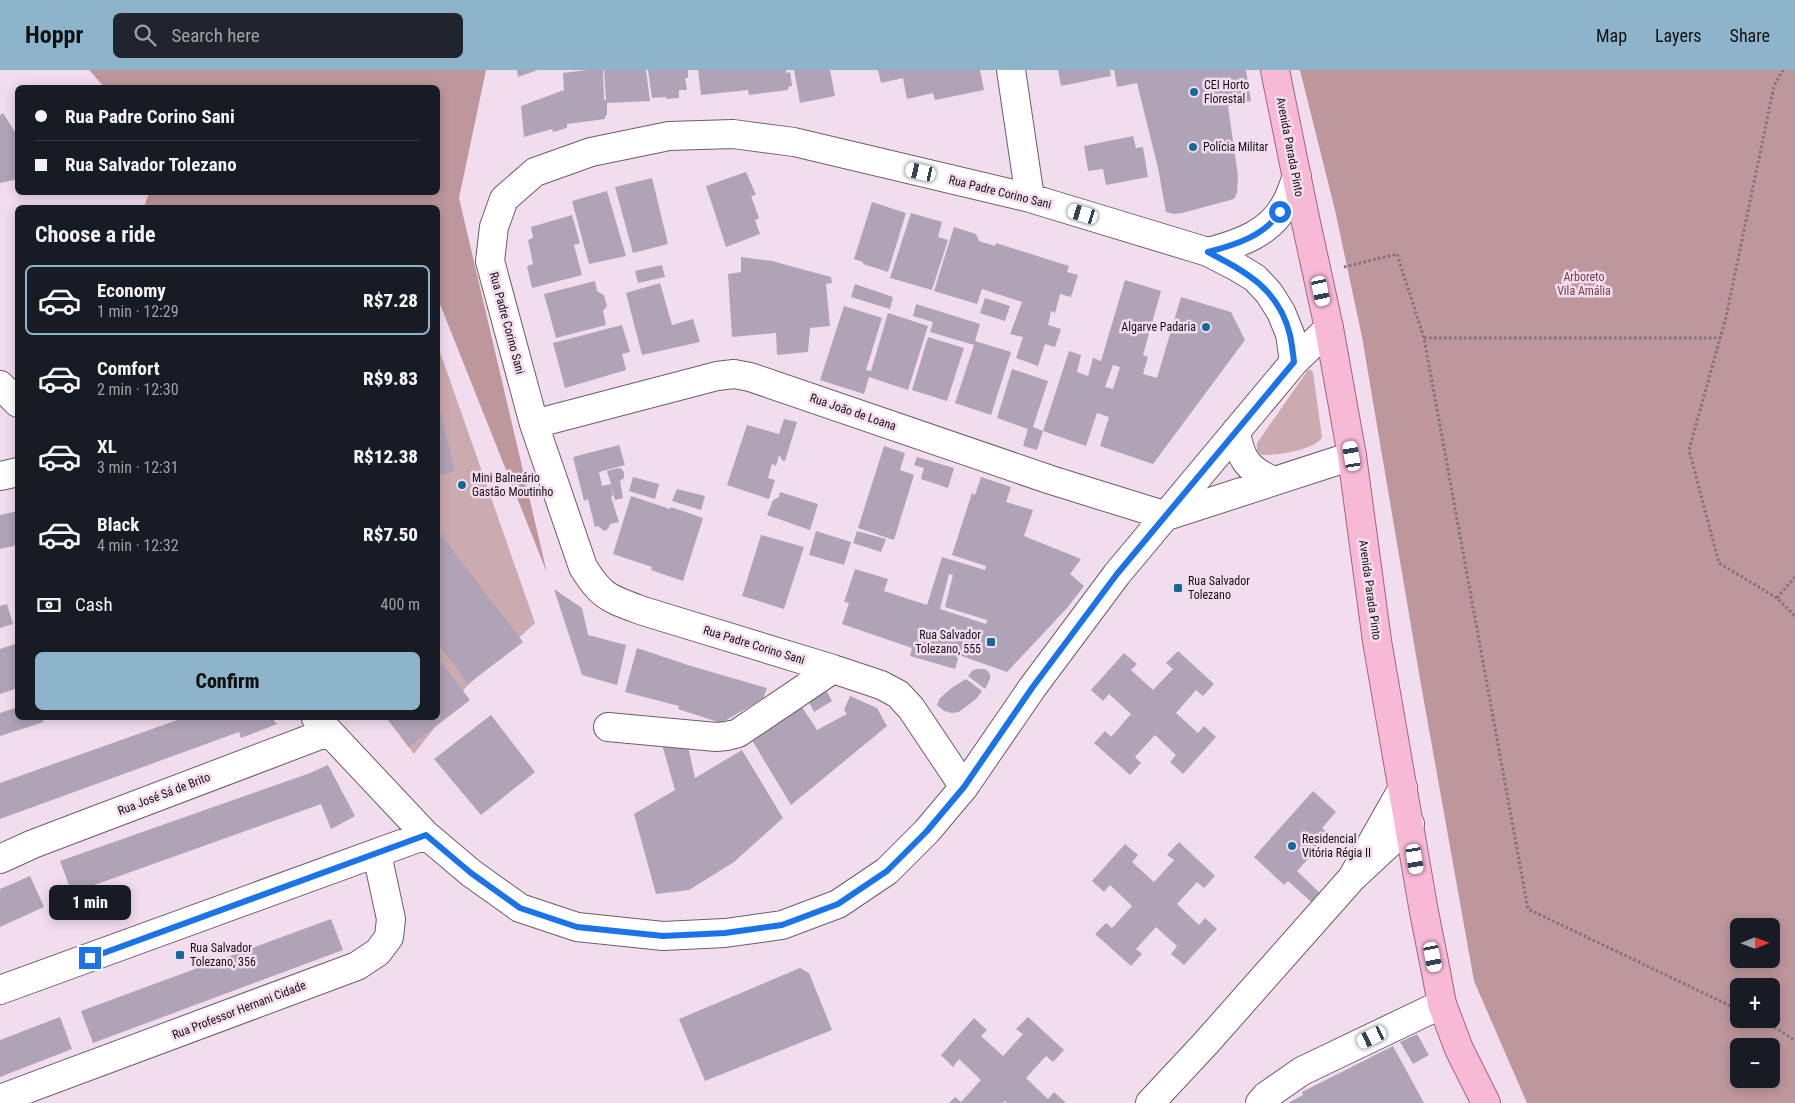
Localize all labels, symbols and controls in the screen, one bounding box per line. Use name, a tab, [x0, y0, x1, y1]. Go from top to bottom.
search box	[113, 13, 463, 58]
text: Hoppr	[25, 21, 83, 49]
icon: search	[131, 21, 159, 49]
text: Search here	[171, 24, 260, 47]
text: Map	[1596, 25, 1627, 46]
text: Layers	[1655, 25, 1702, 46]
text: Share	[1730, 25, 1770, 46]
place label: CEI Horto Florestal	[1204, 78, 1249, 106]
marker: CEI Horto Florestal	[1188, 86, 1200, 98]
street label: Avenida Parada Pinto	[1273, 96, 1307, 198]
text: Rua Padre Corino Sani	[65, 105, 235, 128]
place label: Polícia Militar	[1203, 140, 1269, 154]
marker: Polícia Militar	[1187, 141, 1199, 153]
text: Rua Salvador Tolezano	[65, 153, 237, 176]
car	[904, 161, 937, 183]
street label: Rua Padre Corino Sani	[947, 172, 1053, 212]
route start	[1269, 201, 1291, 223]
car	[1066, 202, 1099, 226]
text: Choose a ride	[35, 222, 156, 247]
street label: Rua Padre Corino Sani	[487, 270, 527, 376]
park label: Arboreto Vila Amália	[1557, 270, 1611, 298]
car	[1310, 275, 1331, 307]
icon: car	[37, 278, 82, 323]
text: Economy	[97, 279, 166, 302]
text: R$7.28	[363, 289, 418, 312]
text: 1 min · 12:29	[97, 302, 179, 321]
place label: Algarve Padaria	[1121, 320, 1196, 334]
marker: Algarve Padaria	[1200, 321, 1212, 333]
icon: car	[37, 356, 82, 401]
text: Comfort	[97, 357, 160, 380]
text: R$9.83	[363, 367, 418, 390]
text: 2 min · 12:30	[97, 380, 179, 399]
street label: Rua João de Loana	[808, 391, 898, 433]
icon: car	[37, 434, 82, 479]
text: XL	[97, 435, 117, 458]
car	[1342, 440, 1361, 472]
text: R$12.38	[353, 445, 418, 468]
text: 3 min · 12:31	[97, 458, 179, 477]
place label: Mini Balneário Gastão Moutinho	[472, 471, 553, 499]
marker: Mini Balneário Gastão Moutinho	[456, 479, 468, 491]
icon: car	[37, 512, 82, 557]
text: Black	[97, 513, 139, 536]
text: R$7.50	[363, 523, 418, 546]
text: 4 min · 12:32	[97, 536, 179, 555]
street label: Avenida Parada Pinto	[1356, 539, 1384, 641]
place label: Rua Salvador Tolezano	[1188, 574, 1250, 602]
marker: Rua Salvador Tolezano	[1172, 582, 1184, 594]
icon: cash	[35, 591, 63, 619]
text: Cash	[75, 593, 113, 616]
text: 400 m	[381, 595, 420, 614]
street label: Rua Padre Corino Sani	[702, 623, 806, 667]
place label: Rua Salvador Tolezano, 555	[915, 628, 981, 656]
marker: Rua Salvador Tolezano, 555	[985, 636, 997, 648]
button: Confirm	[35, 652, 420, 710]
street label: Rua José Sá de Brito	[116, 770, 212, 818]
place label: Residencial Vitória Régia II	[1302, 832, 1371, 860]
marker: Residencial Vitória Régia II	[1286, 840, 1298, 852]
car	[1405, 843, 1424, 875]
callout: 1 min	[49, 886, 131, 920]
text: 1 min	[72, 893, 108, 912]
north arrow	[1730, 918, 1780, 968]
map controls	[1730, 918, 1780, 1088]
place label: Rua Salvador Tolezano, 356	[190, 941, 256, 969]
car	[1422, 941, 1443, 973]
route end	[79, 947, 101, 969]
marker: Rua Salvador Tolezano, 356	[174, 949, 186, 961]
street label: Rua Professor Hernani Cidade	[170, 978, 308, 1042]
button: +	[1730, 978, 1780, 1028]
car	[1355, 1024, 1388, 1050]
button: −	[1730, 1038, 1780, 1088]

